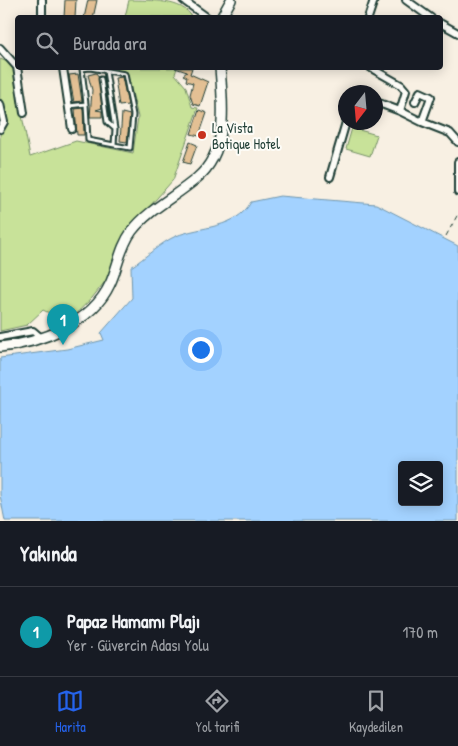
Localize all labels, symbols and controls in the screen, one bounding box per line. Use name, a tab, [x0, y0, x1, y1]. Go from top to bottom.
search box	[15, 15, 443, 70]
icon: search	[33, 29, 61, 57]
text: Burada ara	[73, 30, 146, 56]
north arrow	[338, 85, 383, 130]
place label: La Vista Botique Hotel	[212, 118, 280, 154]
marker: La Vista Botique Hotel	[196, 129, 208, 141]
pin: 1	[47, 304, 79, 345]
your location	[188, 337, 214, 363]
map controls	[398, 461, 443, 506]
button: layers	[398, 461, 443, 506]
text: Yakında	[20, 539, 77, 568]
text: Papaz Hamamı Plajı	[67, 608, 200, 634]
text: 1	[33, 621, 39, 643]
text: 170 m	[403, 621, 438, 643]
text: Yer · Güvercin Adası Yolu	[67, 634, 209, 656]
tab: Harita	[55, 687, 86, 736]
tab: Yol tarifi	[196, 687, 239, 736]
tab: Kaydedilen	[349, 687, 403, 736]

